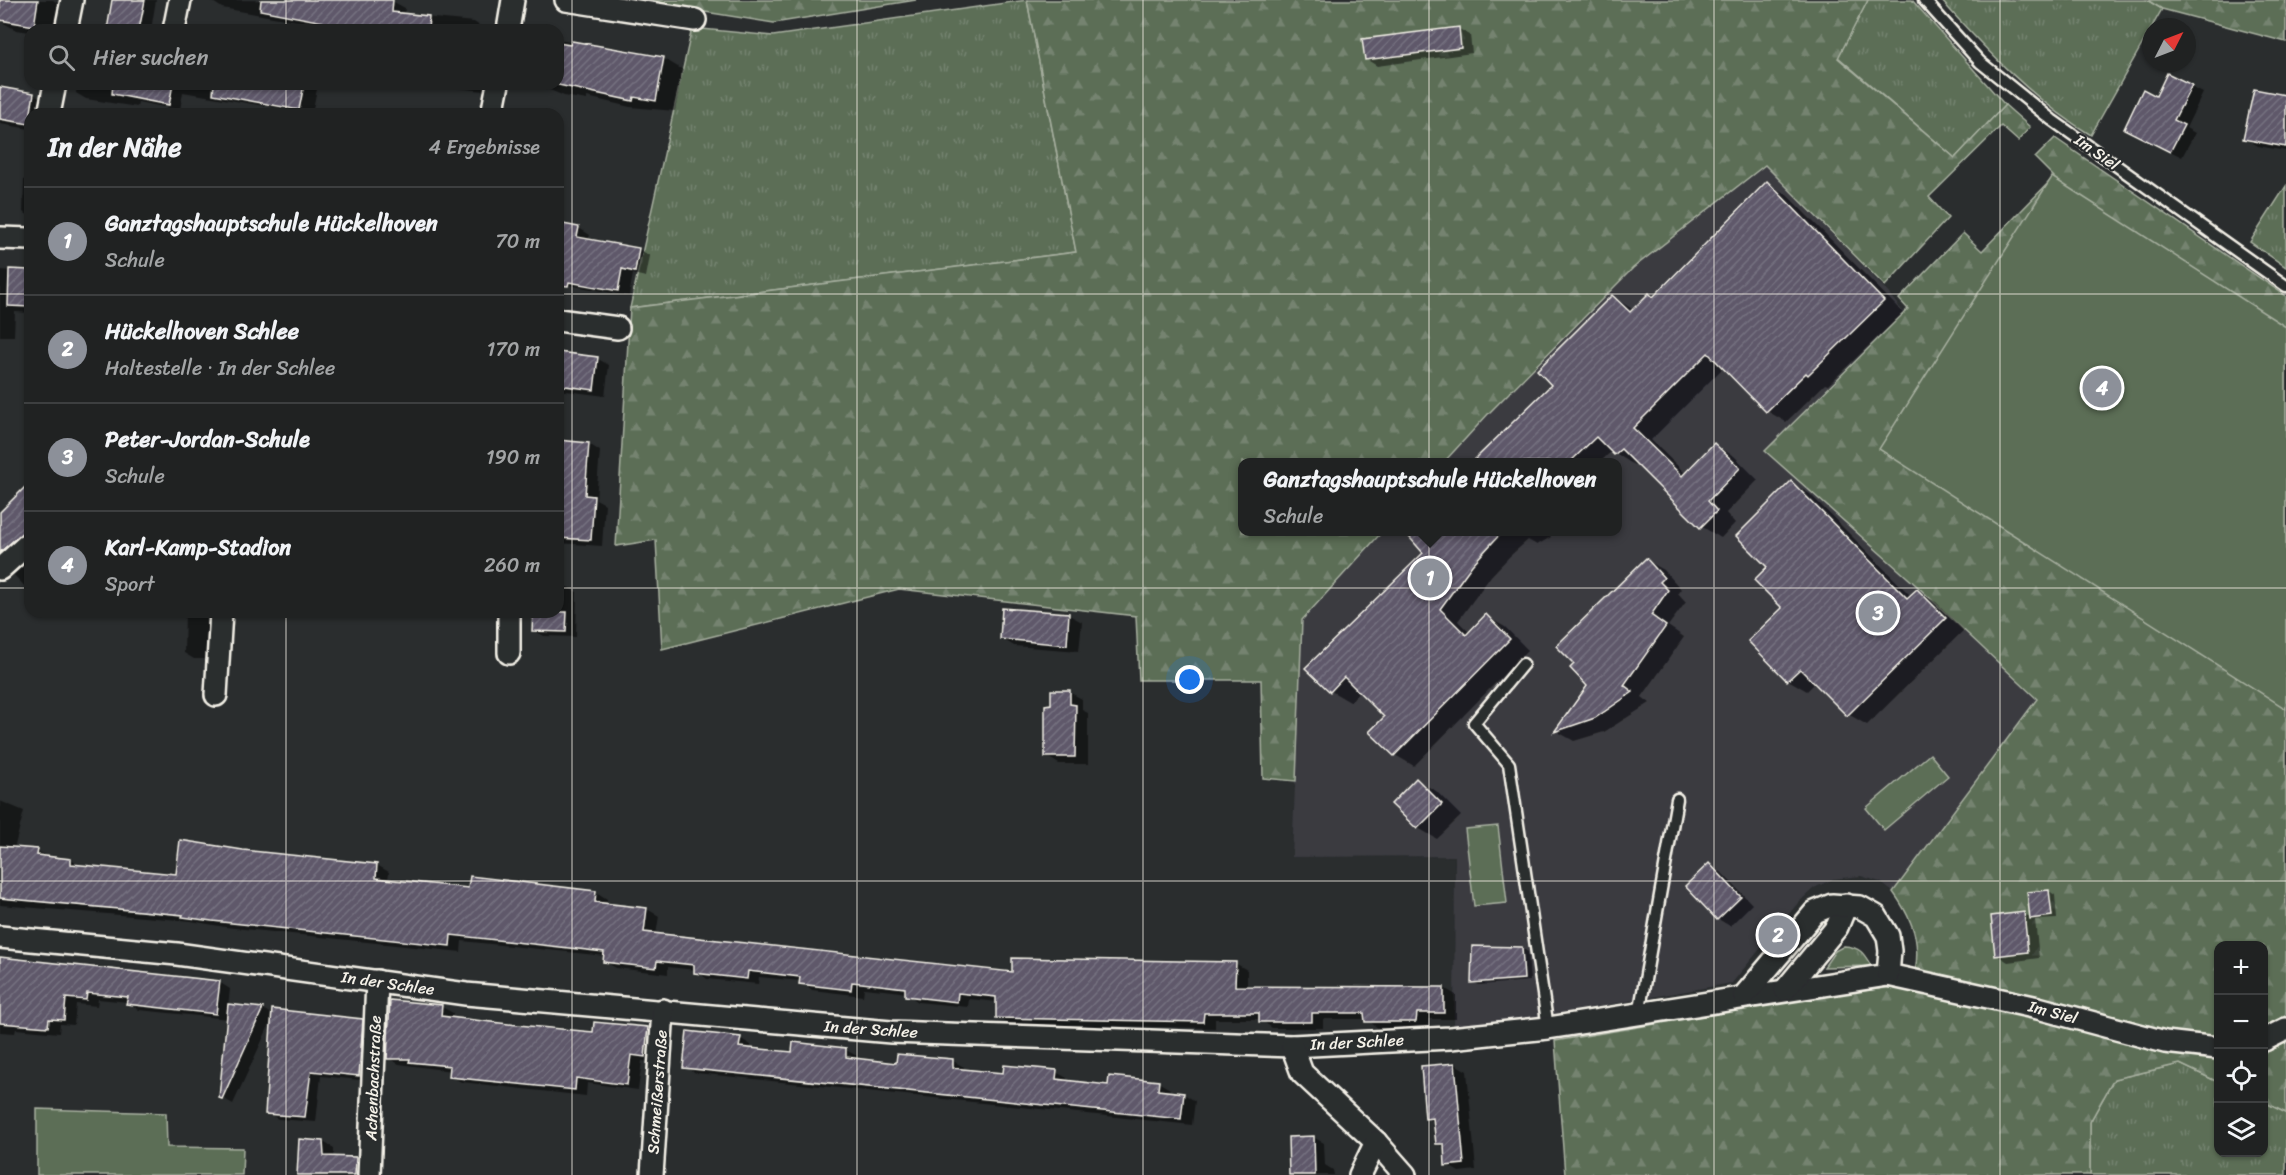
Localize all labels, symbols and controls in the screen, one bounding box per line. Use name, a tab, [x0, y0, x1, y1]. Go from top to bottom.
north arrow	[2142, 18, 2196, 72]
search box	[24, 24, 564, 90]
text: Hier suchen	[93, 38, 208, 77]
icon: search	[45, 41, 78, 74]
text: In der Nähe	[48, 124, 182, 170]
street label: Im Siel	[2067, 125, 2126, 178]
text: 4 Ergebnisse	[429, 130, 540, 165]
text: Ganztagshauptschule Hückelhoven	[105, 204, 438, 243]
text: 1	[63, 224, 72, 259]
text: 70 m	[495, 224, 540, 259]
text: Schule	[105, 243, 165, 278]
text: Hückelhoven Schlee	[105, 312, 299, 351]
text: 2	[62, 332, 73, 367]
text: 170 m	[487, 332, 540, 367]
text: Haltestelle · In der Schlee	[105, 351, 335, 386]
pin: 4	[2082, 366, 2122, 410]
text: Peter-Jordan-Schule	[105, 420, 310, 459]
text: 3	[62, 440, 73, 475]
text: 190 m	[486, 440, 540, 475]
popup	[1238, 458, 1622, 536]
text: Schule	[105, 459, 165, 494]
text: Ganztagshauptschule Hückelhoven	[1264, 460, 1596, 499]
text: Schule	[1264, 499, 1323, 534]
text: Karl-Kamp-Stadion	[105, 528, 291, 567]
text: 4	[61, 548, 74, 583]
text: 260 m	[484, 548, 540, 583]
pin: 1	[1410, 556, 1450, 600]
text: Sport	[105, 567, 155, 602]
pin: 3	[1858, 590, 1898, 636]
your location	[1175, 665, 1204, 694]
pin: 2	[1758, 912, 1798, 958]
map controls	[2214, 941, 2268, 1157]
button: +	[2214, 941, 2268, 995]
street label: In der Schlee	[338, 962, 437, 1004]
street label: Im Siel	[2024, 991, 2081, 1033]
button: −	[2214, 995, 2268, 1049]
street label: In der Schlee	[822, 1011, 919, 1047]
street label: Achenbachstraße	[356, 1015, 390, 1142]
street label: In der Schlee	[1308, 1025, 1405, 1059]
street label: Schmeißerstraße	[638, 1029, 676, 1155]
button: locate	[2214, 1049, 2268, 1103]
button: layers	[2214, 1103, 2268, 1157]

